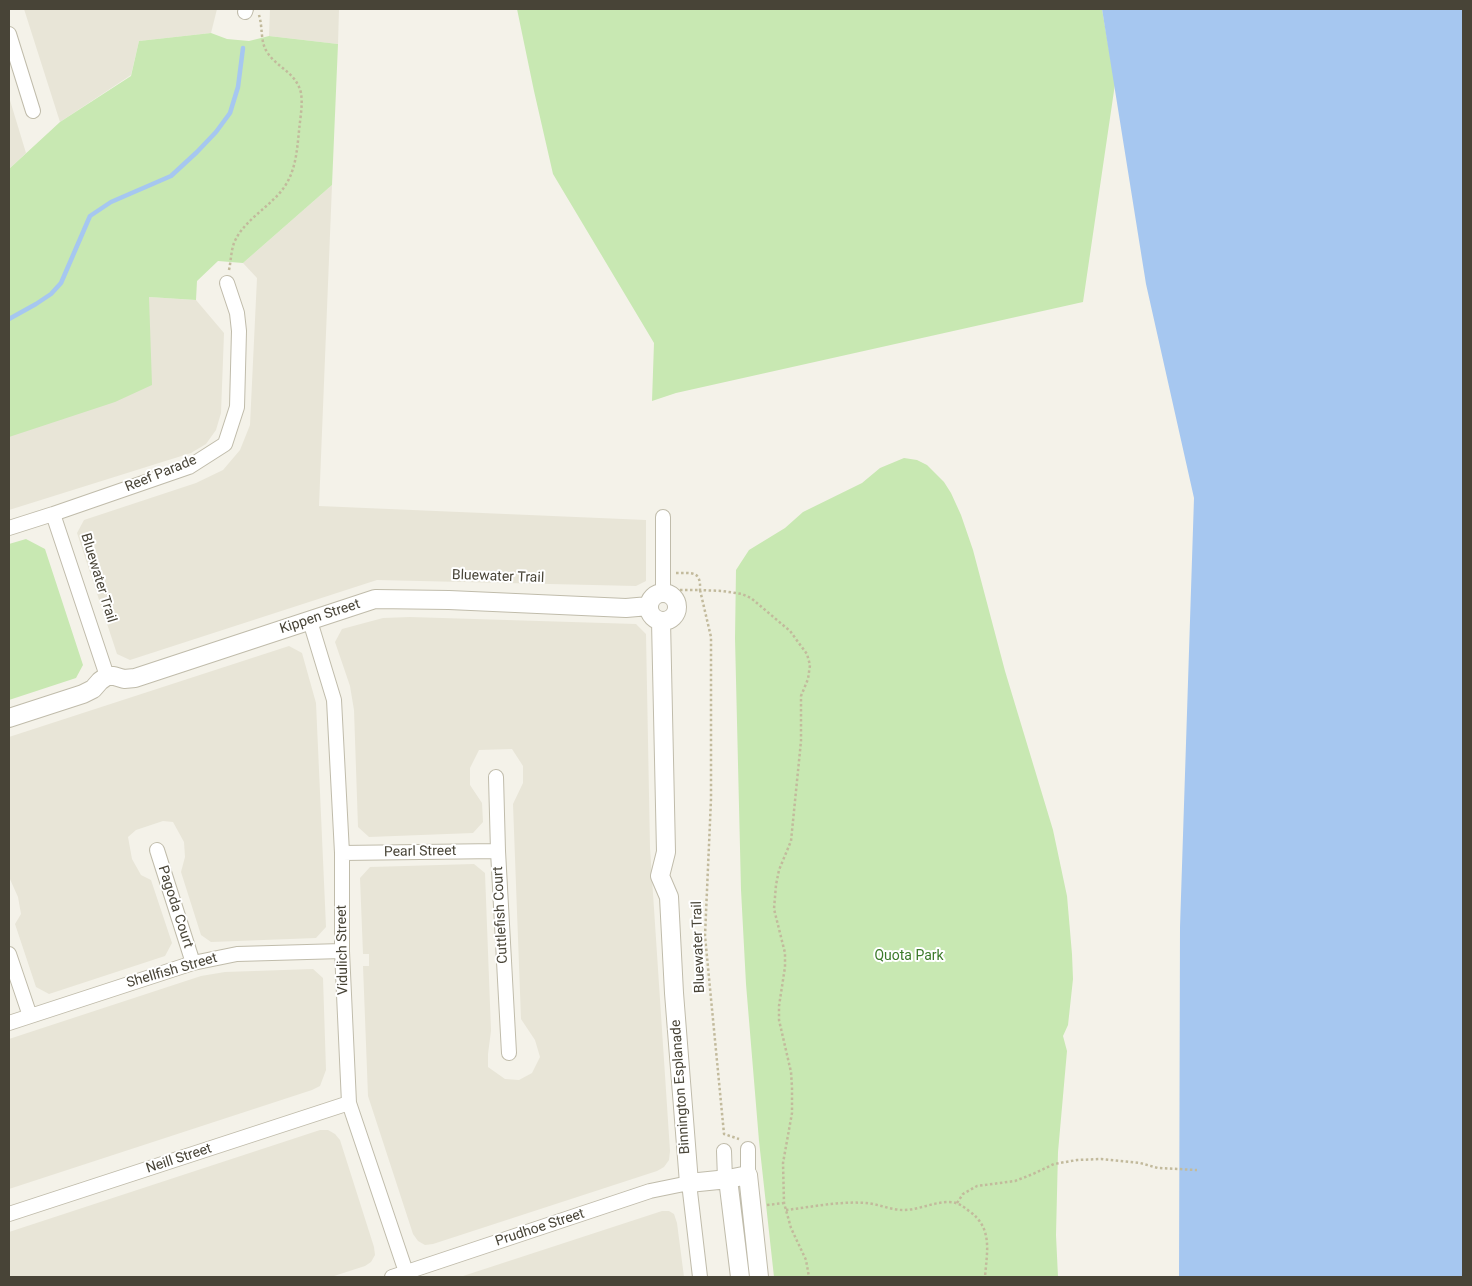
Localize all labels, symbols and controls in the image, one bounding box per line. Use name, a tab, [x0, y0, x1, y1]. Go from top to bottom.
street label: Reef Parade	[123, 452, 199, 496]
street label: Bluewater Trail	[76, 531, 120, 625]
street label: Bluewater Trail	[452, 567, 544, 587]
street label: Kippen Street	[278, 596, 362, 638]
street label: Pearl Street	[384, 843, 456, 861]
street label: Pagoda Court	[154, 864, 196, 950]
street label: Cuttlefish Court	[490, 866, 512, 964]
street label: Bluewater Trail	[689, 901, 709, 993]
street label: Vidulich Street	[334, 905, 352, 995]
park label: Quota Park	[874, 948, 944, 964]
street label: Shellfish Street	[125, 950, 219, 992]
street label: Binnington Esplanade	[668, 1019, 694, 1155]
street label: Neill Street	[144, 1140, 214, 1178]
street label: Prudhoe Street	[493, 1206, 587, 1250]

